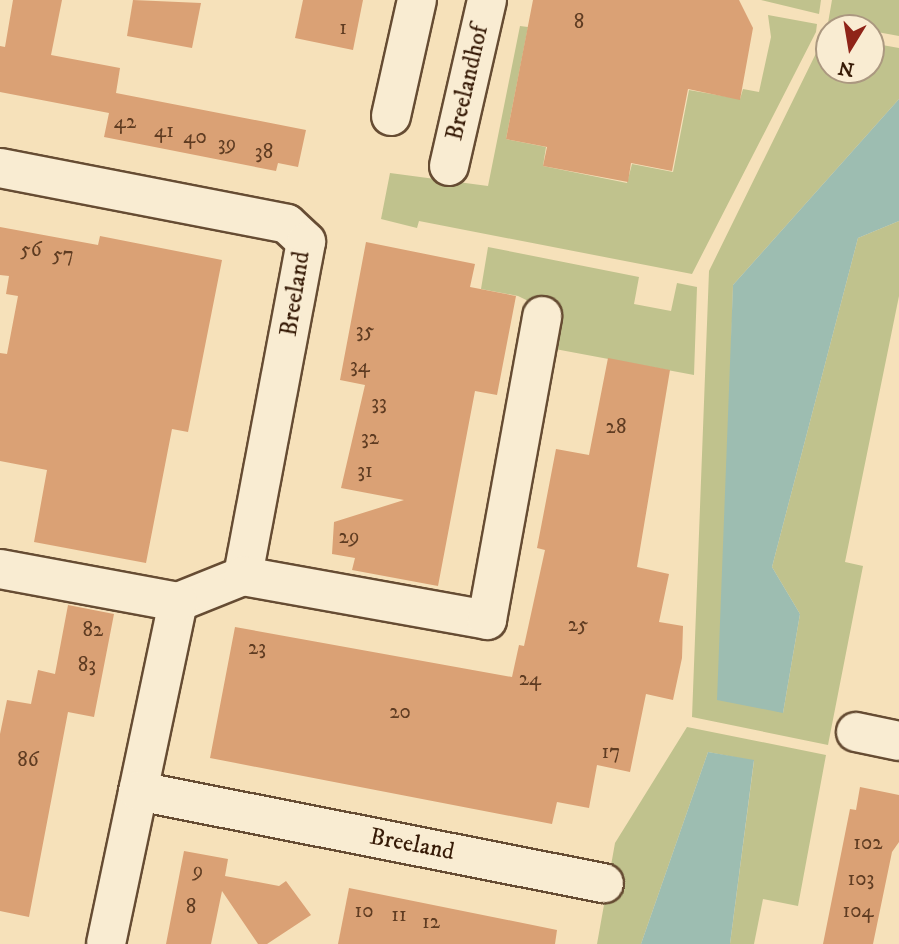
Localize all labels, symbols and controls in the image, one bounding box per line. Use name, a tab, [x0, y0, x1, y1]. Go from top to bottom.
house number: 8	[574, 9, 584, 35]
north arrow	[815, 14, 885, 84]
house number: 1	[339, 15, 347, 41]
street label: Breelandhof	[441, 23, 495, 143]
text: N	[836, 55, 856, 81]
house number: 42	[114, 109, 136, 135]
house number: 41	[154, 118, 174, 144]
house number: 40	[183, 124, 207, 150]
house number: 39	[218, 131, 236, 157]
house number: 38	[255, 139, 273, 165]
house number: 56	[20, 237, 42, 263]
house number: 57	[52, 242, 74, 268]
street label: Breeland	[275, 249, 317, 339]
house number: 35	[356, 318, 374, 344]
house number: 34	[350, 353, 370, 379]
house number: 33	[371, 390, 387, 416]
house number: 28	[606, 414, 626, 440]
house number: 32	[361, 425, 379, 451]
house number: 31	[357, 458, 373, 484]
house number: 29	[339, 524, 359, 550]
house number: 25	[568, 612, 588, 638]
house number: 82	[83, 617, 103, 643]
house number: 23	[248, 635, 266, 661]
house number: 83	[78, 652, 96, 678]
house number: 24	[519, 666, 541, 692]
house number: 20	[389, 699, 411, 725]
house number: 17	[602, 739, 620, 765]
house number: 86	[17, 747, 39, 773]
street label: Breeland	[367, 823, 457, 867]
house number: 102	[853, 830, 883, 856]
house number: 9	[193, 858, 203, 884]
house number: 103	[848, 866, 874, 892]
house number: 8	[186, 894, 196, 920]
house number: 10	[355, 898, 373, 924]
house number: 104	[843, 898, 873, 924]
house number: 11	[391, 902, 407, 928]
house number: 12	[422, 909, 440, 935]

